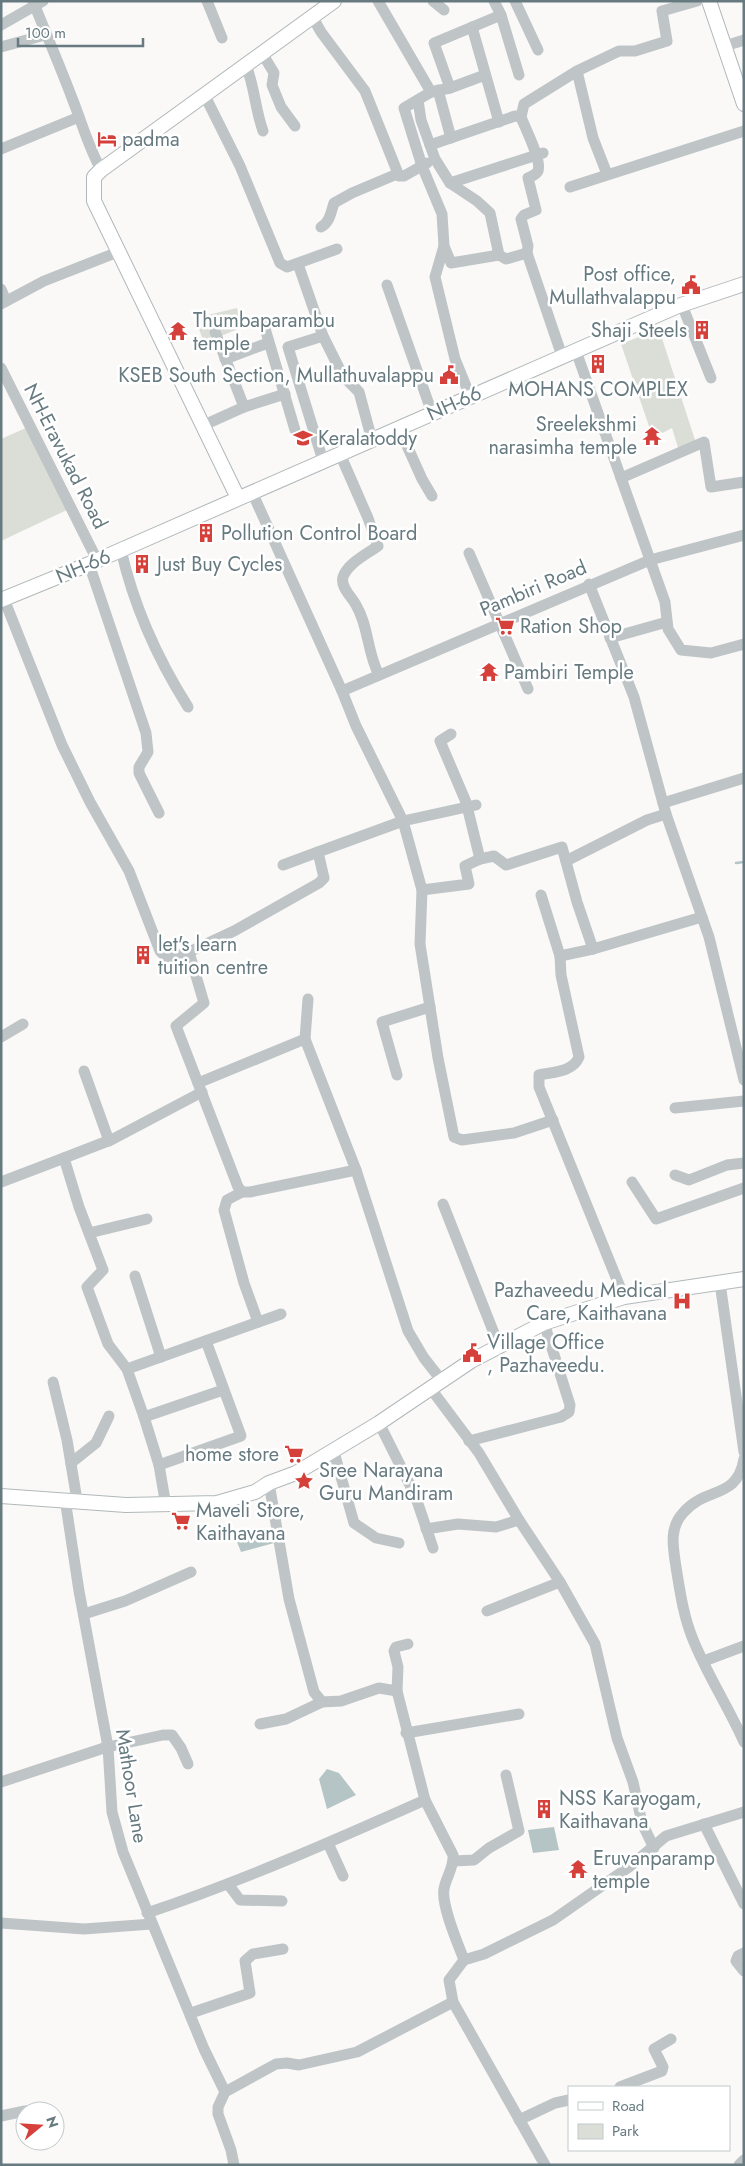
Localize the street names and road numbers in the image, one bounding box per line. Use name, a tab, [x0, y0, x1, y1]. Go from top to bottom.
street label: NH-Eravukad Road	[16, 379, 115, 534]
street label: NH-66	[422, 379, 486, 428]
street label: NH-66	[51, 542, 115, 591]
street label: Pambiri Road	[475, 553, 591, 624]
street label: Mathoor Lane	[108, 1727, 155, 1845]

